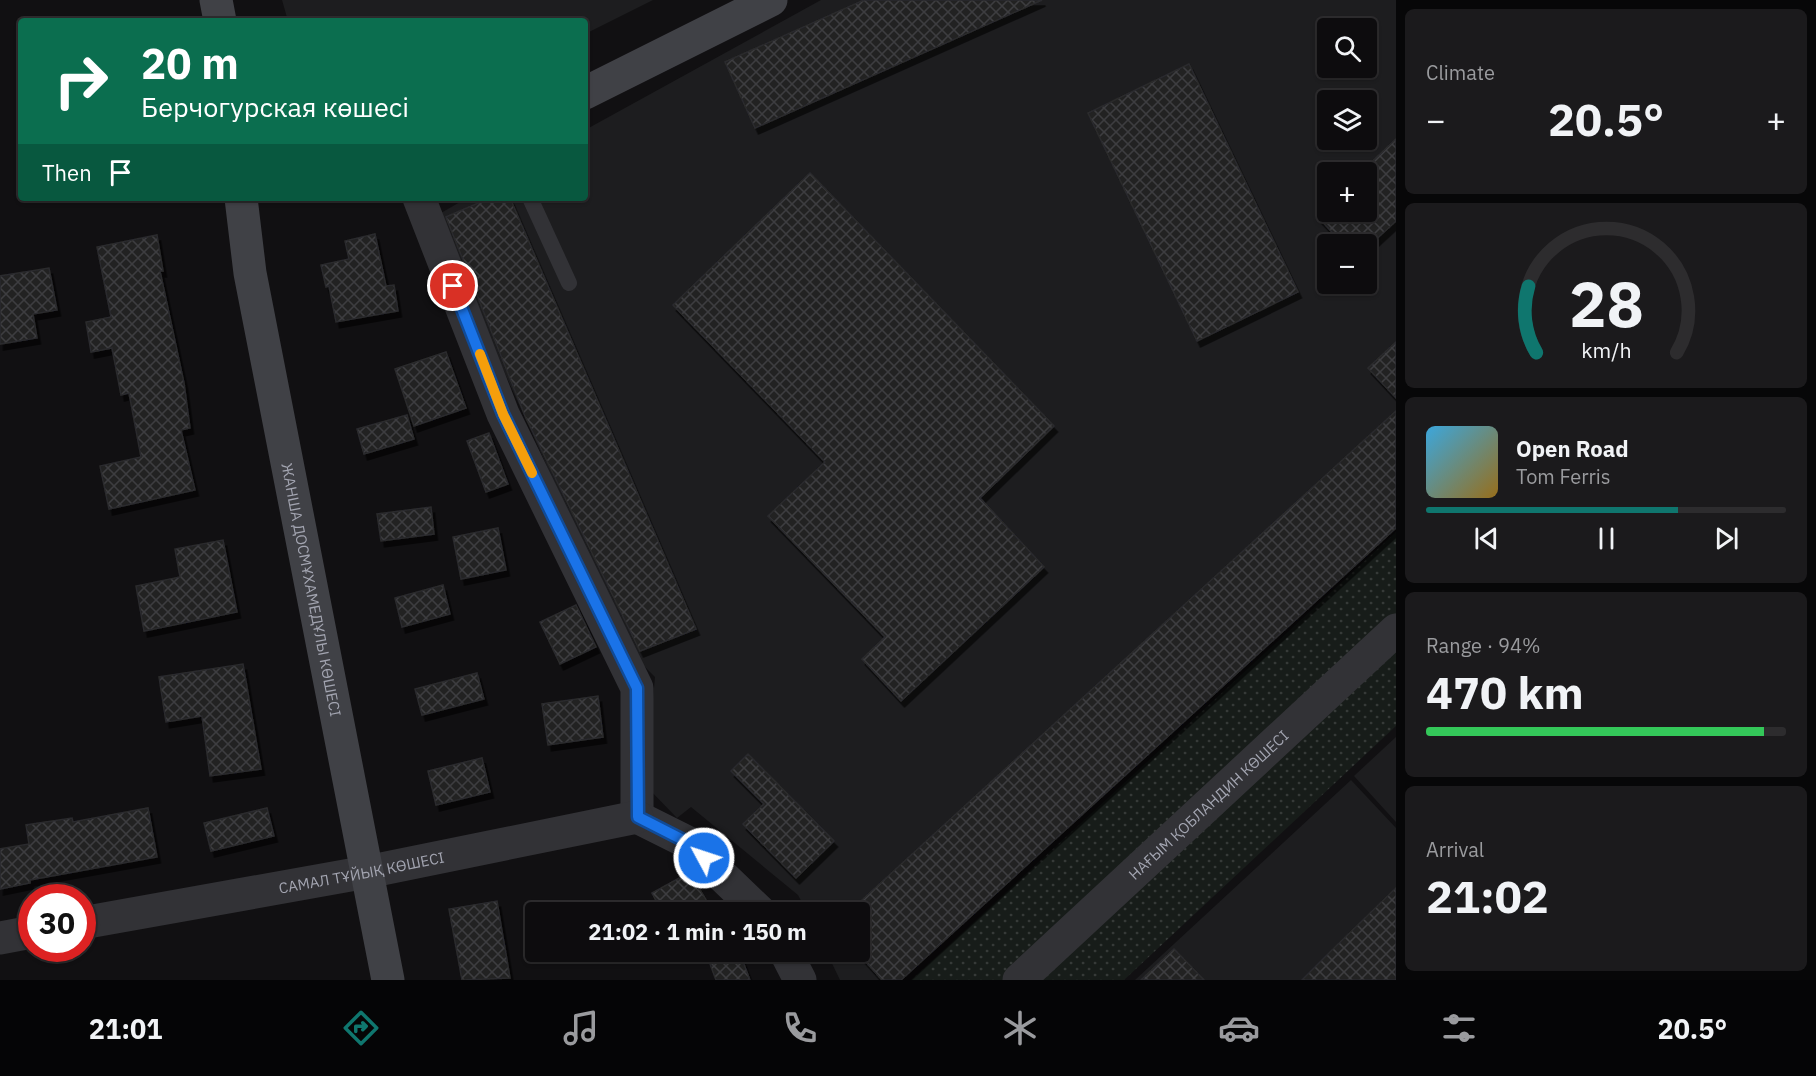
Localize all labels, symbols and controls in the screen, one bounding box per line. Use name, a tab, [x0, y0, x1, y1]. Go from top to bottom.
map controls	[1317, 18, 1377, 294]
button: search	[1317, 18, 1377, 78]
text: 20 m	[141, 36, 239, 91]
icon: right	[42, 42, 120, 120]
text: Climate	[1426, 59, 1495, 86]
text: Берчогурская көшесі	[141, 89, 409, 124]
button: layers	[1317, 90, 1377, 150]
text: 20.5°	[1548, 90, 1664, 148]
text: −	[1426, 98, 1446, 141]
text: +	[1766, 98, 1786, 141]
icon: arrive	[104, 156, 137, 189]
text: Then	[42, 158, 92, 187]
button: +	[1317, 162, 1377, 222]
button: −	[1317, 234, 1377, 294]
pin	[427, 260, 478, 311]
text: 28	[1569, 263, 1643, 344]
icon: arrive	[436, 269, 469, 302]
text: km/h	[1581, 336, 1631, 364]
text: Open Road	[1516, 434, 1629, 463]
street label: ЖАНША ДОСМҰХАМЕДҰЛЫ КӨШЕСІ	[278, 461, 346, 718]
text: Tom Ferris	[1516, 463, 1611, 490]
icon: previous	[1470, 522, 1503, 555]
icon: pause	[1590, 522, 1623, 555]
icon: next	[1710, 522, 1743, 555]
text: Range · 94%	[1426, 632, 1541, 659]
text: 470 km	[1426, 663, 1584, 721]
street label: НАҒЫМ ҚОБЛАНДИН КӨШЕСІ	[1124, 726, 1292, 883]
position arrow	[672, 826, 736, 890]
text: Arrival	[1426, 836, 1484, 863]
street label: САМАЛ ТҰЙЫҚ КӨШЕСІ	[277, 847, 446, 897]
text: 21:02	[1426, 867, 1549, 925]
speed limit sign: 30	[18, 884, 96, 962]
text: 21:02 · 1 min · 150 m	[588, 917, 807, 946]
icon: directions	[340, 1007, 382, 1049]
icon: music	[560, 1007, 602, 1049]
icon: phone	[779, 1007, 821, 1049]
icon: climate	[999, 1007, 1041, 1049]
icon: car	[1218, 1007, 1260, 1049]
icon: filters	[1438, 1007, 1480, 1049]
text: 21:01	[89, 1011, 163, 1046]
text: 20.5°	[1657, 1011, 1727, 1046]

